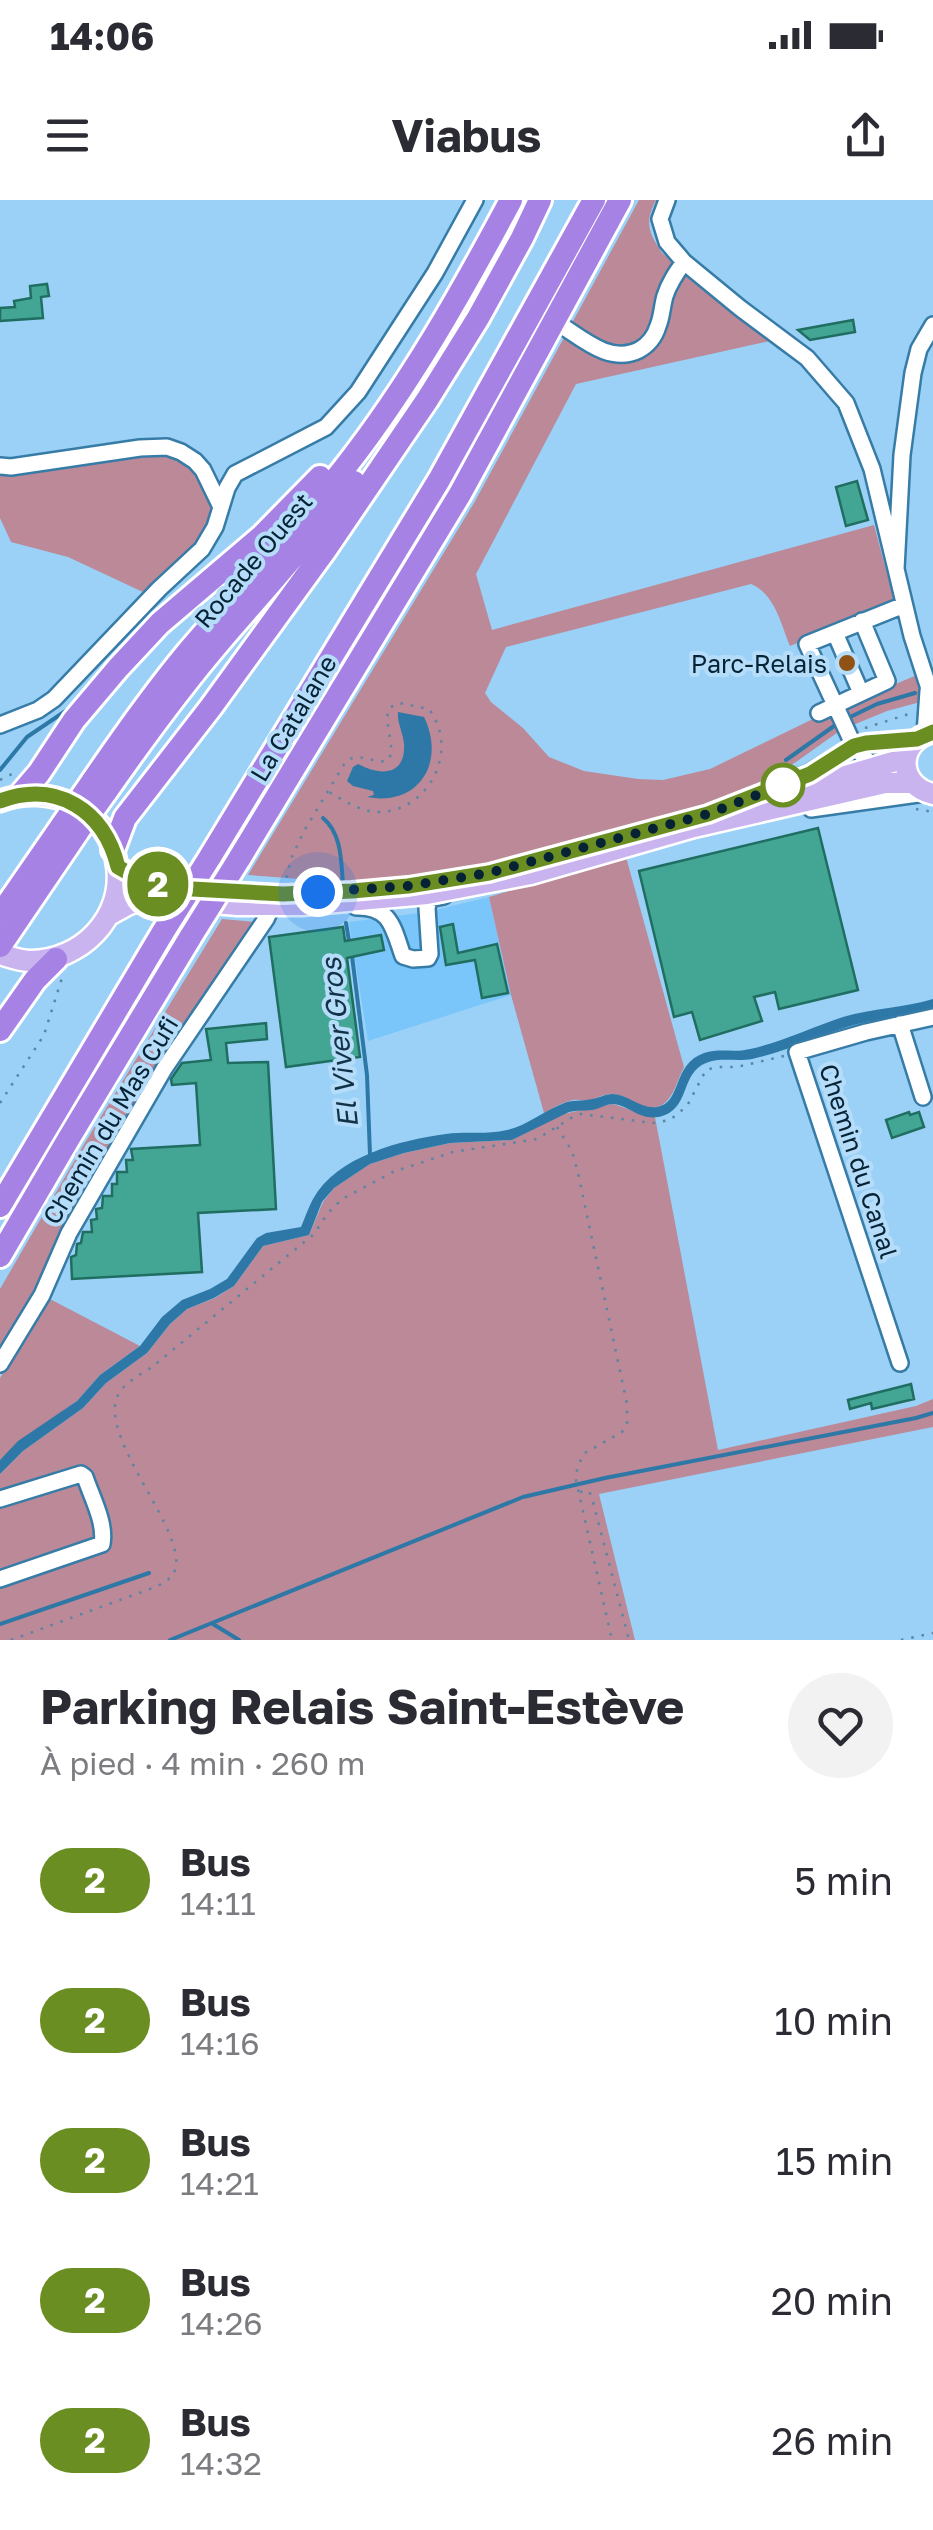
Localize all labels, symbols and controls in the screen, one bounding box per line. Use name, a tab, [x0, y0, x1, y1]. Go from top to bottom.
text: 14:06	[50, 13, 154, 58]
icon: menu	[40, 108, 95, 163]
text: Viabus	[391, 108, 542, 162]
icon: share	[838, 108, 893, 163]
street label: Rocade Ouest	[187, 486, 319, 634]
place label: Parc-Relais	[691, 648, 827, 679]
street label: La Catalane	[243, 649, 343, 787]
marker: Parc-Relais	[836, 652, 858, 674]
unlabelled marker	[762, 764, 804, 806]
line badge: 2	[126, 852, 190, 916]
text: 2	[147, 863, 169, 905]
your location	[293, 867, 343, 917]
water label: El Viver Gros	[314, 955, 364, 1130]
street label: Chemin du Mas Cufi	[36, 1010, 184, 1230]
street label: Chemin du Canal	[813, 1060, 905, 1262]
button: heart	[788, 1673, 893, 1778]
text: Parking Relais Saint-Estève	[40, 1677, 684, 1735]
text: À pied · 4 min · 260 m	[40, 1744, 365, 1782]
text: Bus	[180, 1839, 251, 1884]
text: 5 min	[794, 1858, 893, 1903]
text: 2	[84, 1859, 106, 1901]
text: 14:11	[180, 1884, 256, 1922]
text: Bus	[180, 1979, 251, 2024]
text: 10 min	[774, 1998, 893, 2043]
text: 2	[84, 1999, 106, 2041]
text: 14:16	[180, 2024, 260, 2062]
text: Bus	[180, 2119, 251, 2164]
text: 15 min	[776, 2138, 893, 2183]
text: 2	[84, 2139, 106, 2181]
text: 14:21	[180, 2164, 259, 2202]
text: Bus	[180, 2259, 251, 2304]
text: 20 min	[771, 2278, 893, 2323]
text: 2	[84, 2279, 106, 2321]
text: 14:26	[180, 2304, 263, 2342]
text: Bus	[180, 2399, 251, 2444]
text: 26 min	[771, 2418, 893, 2463]
text: 2	[84, 2419, 106, 2461]
text: 14:32	[180, 2444, 262, 2482]

